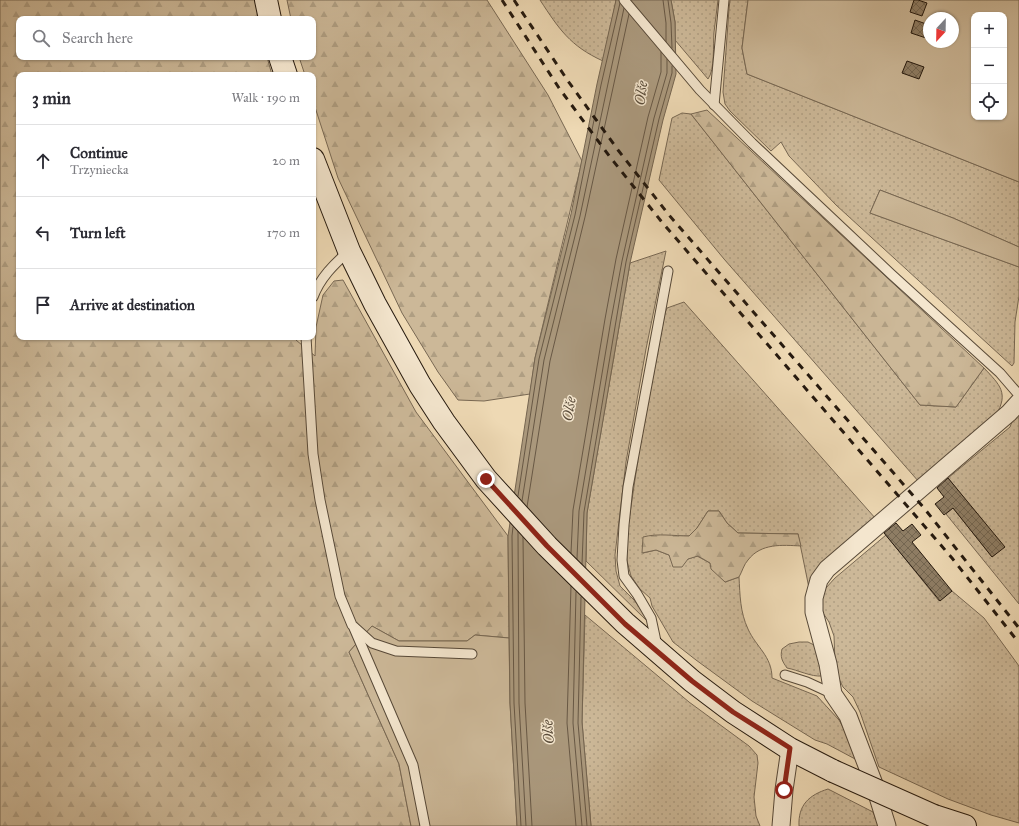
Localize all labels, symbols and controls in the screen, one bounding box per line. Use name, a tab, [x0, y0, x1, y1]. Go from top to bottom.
north arrow	[923, 12, 959, 48]
map controls	[971, 12, 1007, 120]
button: +	[971, 12, 1007, 48]
search box	[16, 16, 316, 60]
icon: search	[30, 27, 52, 49]
text: Search here	[62, 29, 133, 47]
button: −	[971, 48, 1007, 84]
water label: Olše	[630, 79, 652, 106]
button: locate	[971, 84, 1007, 120]
text: 3 min	[32, 88, 71, 109]
text: Walk · 190 m	[231, 90, 300, 106]
text: Continue	[70, 144, 128, 162]
icon: ahead	[32, 150, 54, 172]
text: 20 m	[272, 153, 300, 169]
text: Trzyniecka	[70, 162, 129, 178]
icon: left	[32, 222, 54, 244]
text: Turn left	[70, 224, 126, 242]
text: 170 m	[267, 225, 300, 241]
icon: arrive	[32, 294, 54, 316]
text: Arrive at destination	[70, 296, 195, 314]
water label: Olše	[558, 395, 580, 423]
route end	[477, 470, 495, 488]
water label: Olše	[538, 719, 558, 745]
route start	[775, 781, 793, 799]

